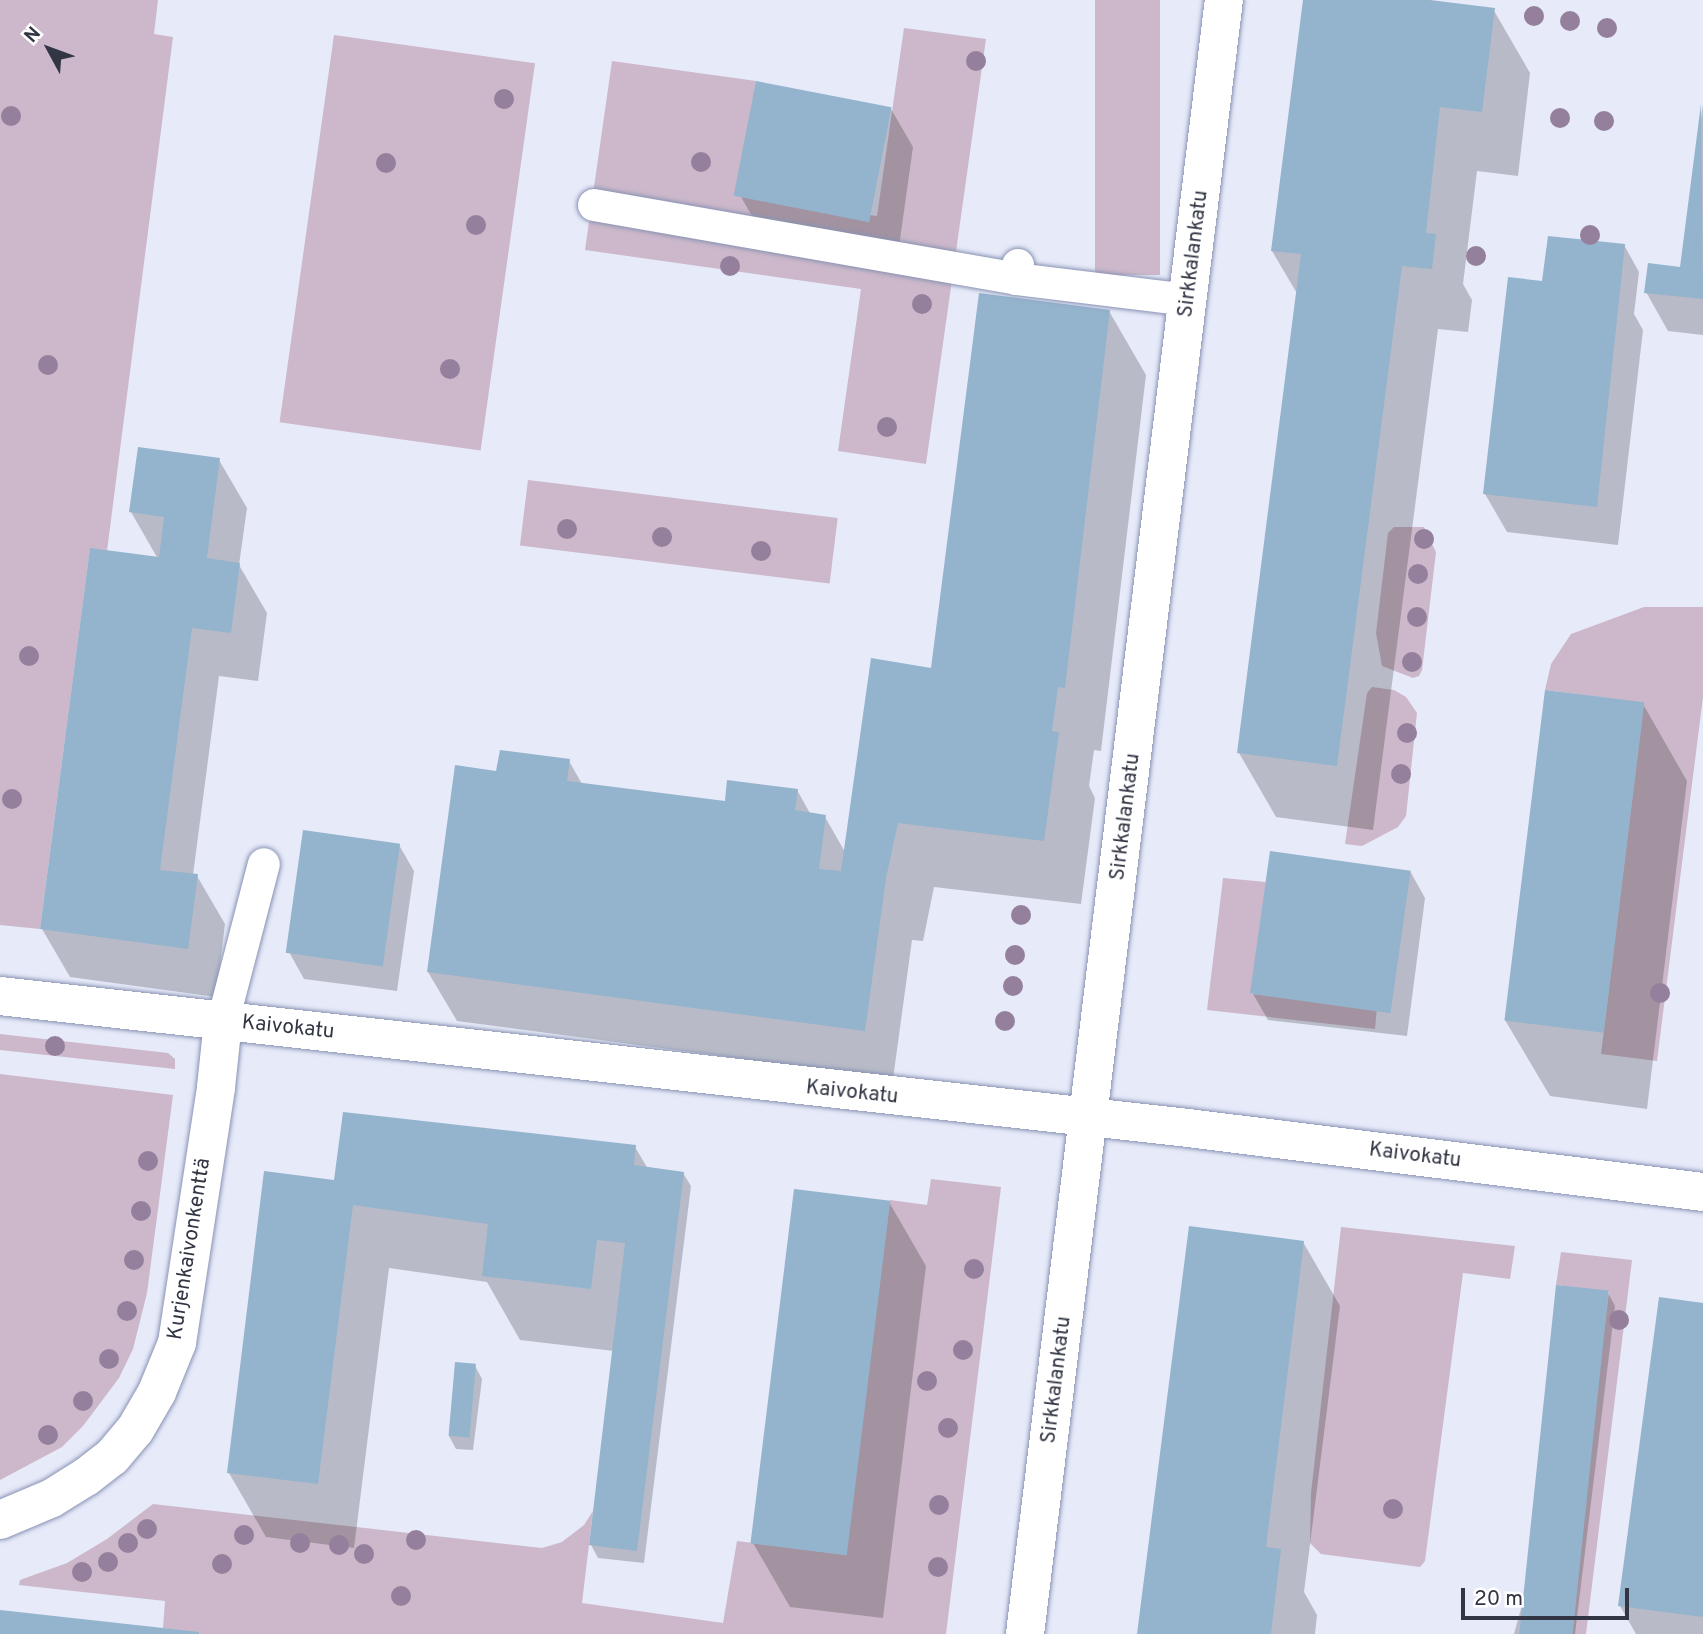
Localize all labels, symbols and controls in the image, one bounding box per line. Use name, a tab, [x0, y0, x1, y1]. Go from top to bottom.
north arrow	[14, 14, 84, 84]
text: N	[20, 22, 47, 48]
street label: Sirkkalankatu	[1174, 189, 1214, 319]
street label: Sirkkalankatu	[1106, 752, 1146, 882]
street label: Kaivokatu	[240, 1011, 336, 1045]
street label: Kaivokatu	[804, 1076, 900, 1110]
street label: Kaivokatu	[1367, 1138, 1463, 1174]
street label: Kurjenkaivonkenttä	[163, 1156, 217, 1342]
street label: Sirkkalankatu	[1037, 1315, 1077, 1445]
scale bar	[1465, 1574, 1633, 1618]
text: 20 m	[1474, 1586, 1523, 1613]

